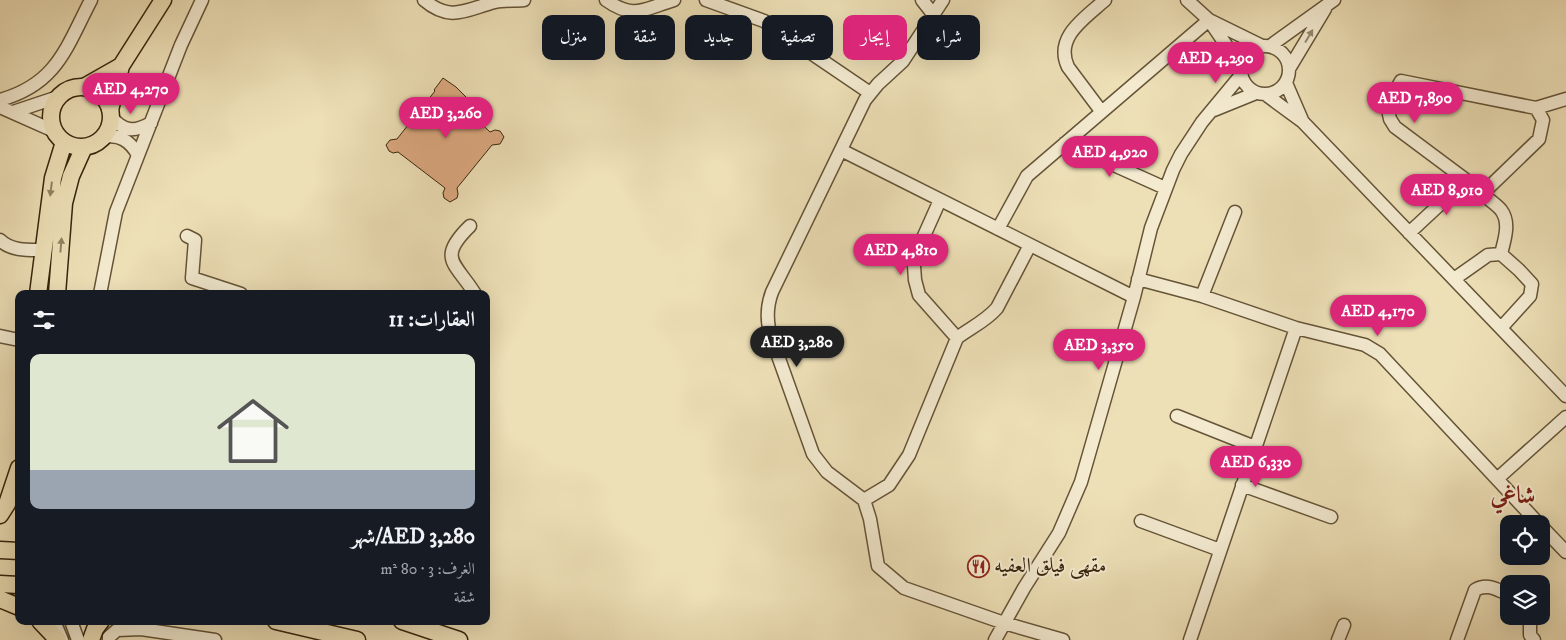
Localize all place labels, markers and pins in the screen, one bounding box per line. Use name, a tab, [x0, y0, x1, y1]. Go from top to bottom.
pin: AED 4,290	[1159, 42, 1273, 84]
pin: AED 4,270	[74, 72, 188, 115]
pin: AED 7,890	[1358, 82, 1472, 124]
pin: AED 3,260	[389, 96, 503, 139]
pin: AED 4,920	[1053, 136, 1167, 178]
pin: AED 8,910	[1390, 174, 1504, 216]
pin: AED 4,810	[844, 234, 958, 276]
pin: AED 4,170	[1321, 294, 1435, 337]
pin: AED 3,280	[740, 326, 854, 368]
pin: AED 3,350	[1042, 328, 1156, 371]
pin: AED 6,330	[1199, 446, 1313, 488]
place label: مقهى فيلق العفيه	[994, 553, 1106, 579]
restaurant icon: مقهى فيلق العفيه	[966, 554, 990, 578]

